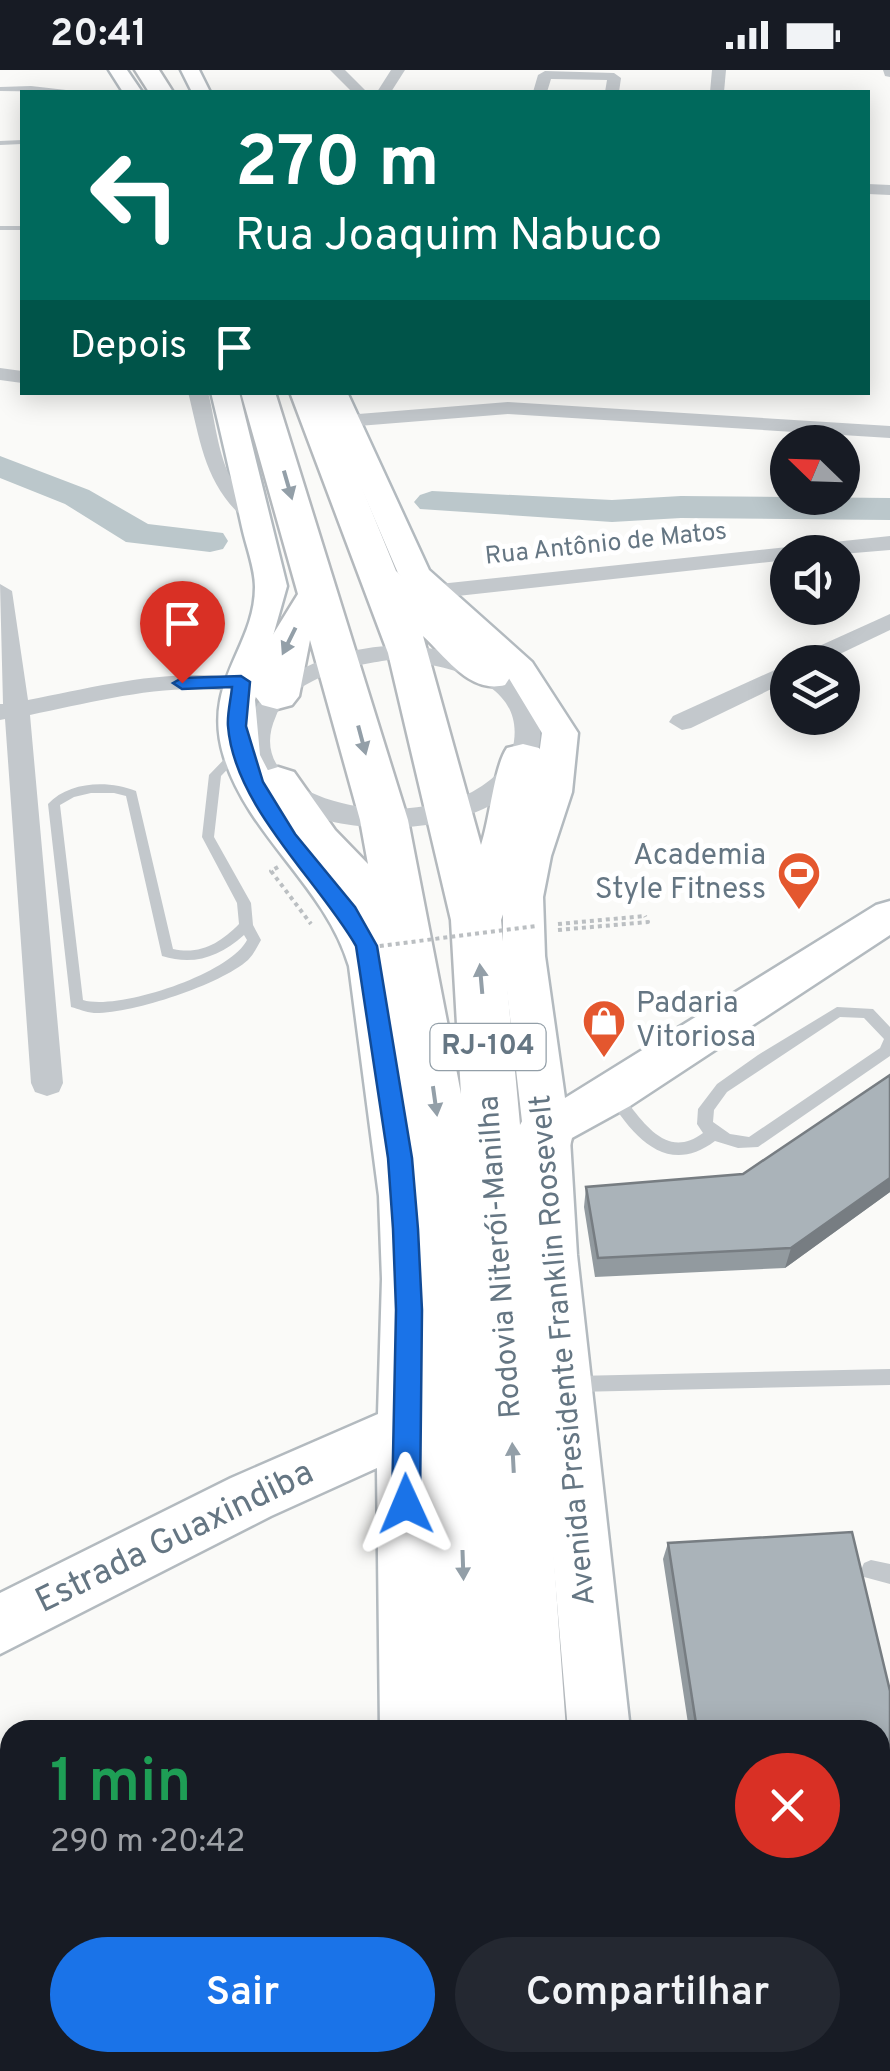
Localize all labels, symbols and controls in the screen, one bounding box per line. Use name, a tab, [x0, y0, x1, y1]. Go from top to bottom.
text: 20:41	[50, 11, 147, 60]
text: 270 m	[235, 122, 440, 211]
icon: left	[70, 130, 200, 260]
text: Rua Joaquim Nabuco	[235, 209, 662, 266]
icon: arrive	[207, 320, 262, 375]
text: Depois	[70, 323, 187, 372]
north arrow	[770, 425, 860, 515]
map controls	[770, 425, 860, 735]
one-way arrow	[281, 471, 296, 501]
street label: Rua Antônio de Matos	[484, 516, 728, 574]
button: sound	[770, 535, 860, 625]
pin	[140, 581, 225, 684]
icon: arrive	[155, 596, 210, 651]
one-way arrow	[280, 626, 297, 655]
button: layers	[770, 645, 860, 735]
one-way arrow	[355, 725, 371, 756]
place label: Academia Style Fitness	[595, 838, 766, 909]
sports icon: Academia Style Fitness	[776, 850, 822, 911]
one-way arrow	[473, 963, 489, 994]
place label: Padaria Vitoriosa	[636, 986, 756, 1057]
shop icon: Padaria Vitoriosa	[581, 998, 627, 1059]
road number: RJ-104	[430, 1024, 546, 1070]
one-way arrow	[427, 1086, 443, 1118]
street label: Avenida Presidente Franklin Roosevelt	[523, 1093, 605, 1607]
street label: Rodovia Niterói-Manilha	[471, 1094, 531, 1420]
one-way arrow	[505, 1441, 521, 1473]
street label: Estrada Guaxindiba	[29, 1452, 321, 1624]
position arrow	[354, 1452, 458, 1556]
one-way arrow	[455, 1549, 471, 1581]
text: 1 min	[50, 1747, 191, 1823]
button: close	[735, 1753, 840, 1858]
text: 290 m · 20:42	[50, 1823, 245, 1863]
button: Sair	[50, 1937, 435, 2052]
button: Compartilhar	[455, 1937, 840, 2052]

